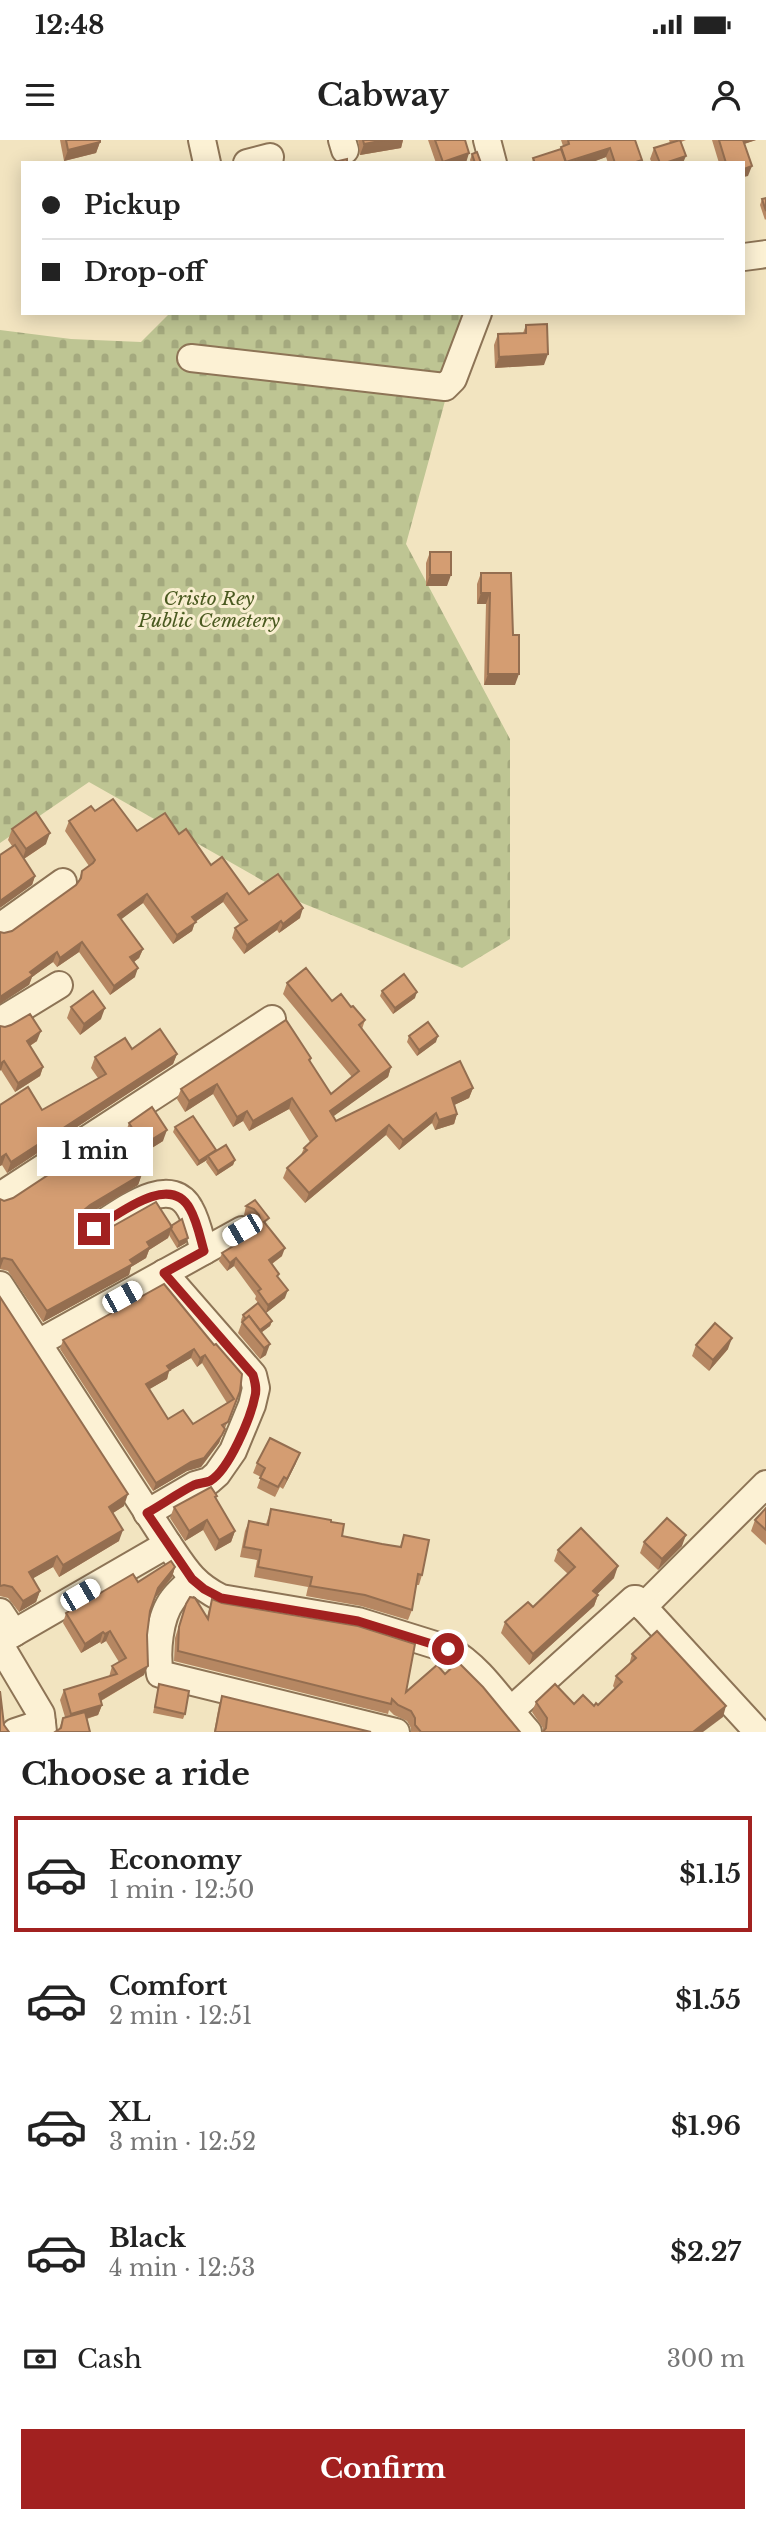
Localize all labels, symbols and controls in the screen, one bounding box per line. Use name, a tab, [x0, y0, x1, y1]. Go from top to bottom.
text: 12:48	[35, 9, 104, 41]
text: Cabway	[317, 75, 449, 115]
icon: menu	[21, 76, 59, 114]
icon: person	[707, 76, 745, 114]
text: Pickup	[84, 189, 181, 221]
text: Drop-off	[84, 256, 205, 288]
park label: Cristo Rey Public Cemetery	[137, 587, 280, 632]
callout: 1 min	[36, 1128, 152, 1176]
text: 1 min	[62, 1137, 128, 1165]
car	[219, 1210, 266, 1250]
route end	[78, 1213, 110, 1245]
car	[99, 1278, 146, 1316]
car	[57, 1575, 104, 1615]
route start	[432, 1633, 464, 1665]
text: Choose a ride	[21, 1754, 250, 1794]
icon: car	[25, 1843, 88, 1906]
text: Economy	[109, 1844, 242, 1876]
text: $1.15	[679, 1858, 741, 1890]
text: 1 min · 12:50	[109, 1876, 254, 1904]
icon: car	[25, 1969, 88, 2032]
text: Comfort	[109, 1970, 227, 2002]
text: $1.55	[675, 1984, 741, 2016]
text: 2 min · 12:51	[109, 2002, 252, 2030]
icon: car	[25, 2095, 88, 2158]
text: XL	[109, 2096, 151, 2128]
text: $1.96	[671, 2110, 741, 2142]
text: 3 min · 12:52	[109, 2128, 256, 2156]
icon: car	[25, 2221, 88, 2284]
text: Black	[109, 2222, 186, 2254]
text: $2.27	[670, 2236, 741, 2268]
text: 4 min · 12:53	[109, 2254, 255, 2282]
icon: cash	[21, 2340, 59, 2378]
text: Cash	[77, 2343, 142, 2375]
text: 300 m	[667, 2345, 745, 2373]
button: Confirm	[21, 2429, 745, 2509]

